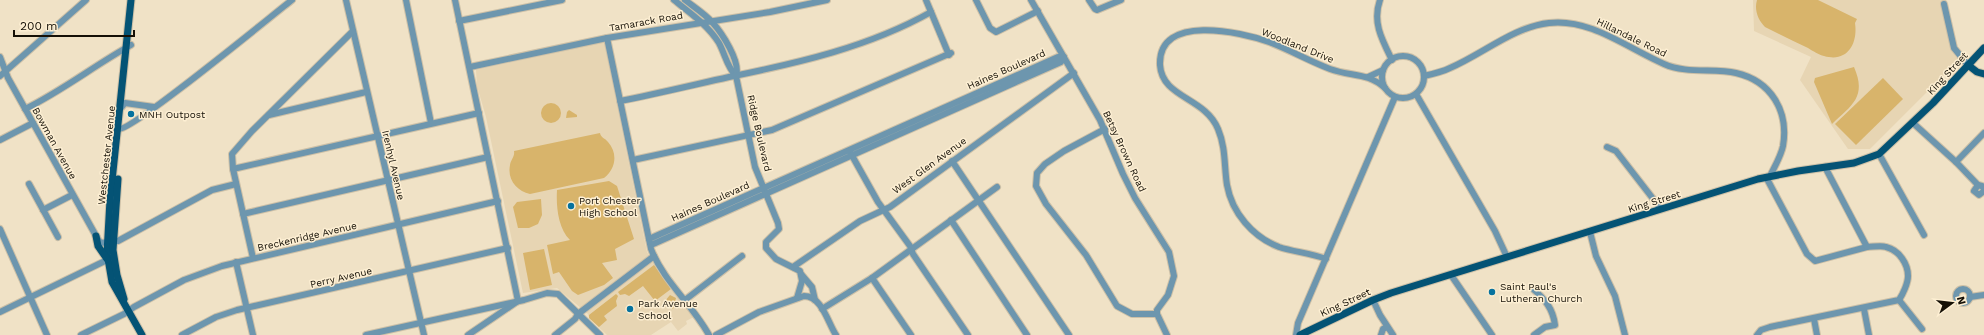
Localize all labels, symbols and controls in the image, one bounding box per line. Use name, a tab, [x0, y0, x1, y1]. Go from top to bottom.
street label: Tamarack Road	[609, 10, 684, 33]
scale bar	[14, 12, 134, 38]
street label: Hillandale Road	[1595, 16, 1669, 59]
text: 200 m	[20, 19, 57, 33]
street label: Woodland Drive	[1260, 26, 1336, 65]
street label: Haines Boulevard	[965, 47, 1047, 92]
street label: King Street	[1925, 49, 1970, 97]
street label: Ridge Boulevard	[745, 94, 774, 173]
street label: Bowman Avenue	[30, 105, 79, 181]
street label: Westchester Avenue	[96, 105, 117, 205]
marker: MNH Outpost	[126, 109, 136, 119]
place label: MNH Outpost	[139, 109, 206, 120]
street label: Betsy Brown Road	[1101, 109, 1148, 194]
street label: Irenhyl Avenue	[380, 129, 407, 201]
street label: West Glen Avenue	[890, 135, 969, 196]
street label: Haines Boulevard	[669, 179, 751, 224]
street label: King Street	[1627, 188, 1682, 215]
place label: Port Chester High School	[579, 195, 641, 218]
marker: Port Chester High School	[566, 201, 576, 211]
street label: Breckenridge Avenue	[256, 220, 358, 253]
street label: Perry Avenue	[309, 265, 373, 290]
place label: Saint Paul's Lutheran Church	[1500, 281, 1582, 304]
north arrow	[1932, 283, 1972, 323]
street label: King Street	[1318, 286, 1373, 319]
marker: Saint Paul's Lutheran Church	[1487, 287, 1497, 297]
text: N	[1954, 295, 1969, 306]
place label: Park Avenue School	[638, 298, 698, 321]
marker: Park Avenue School	[625, 304, 635, 314]

